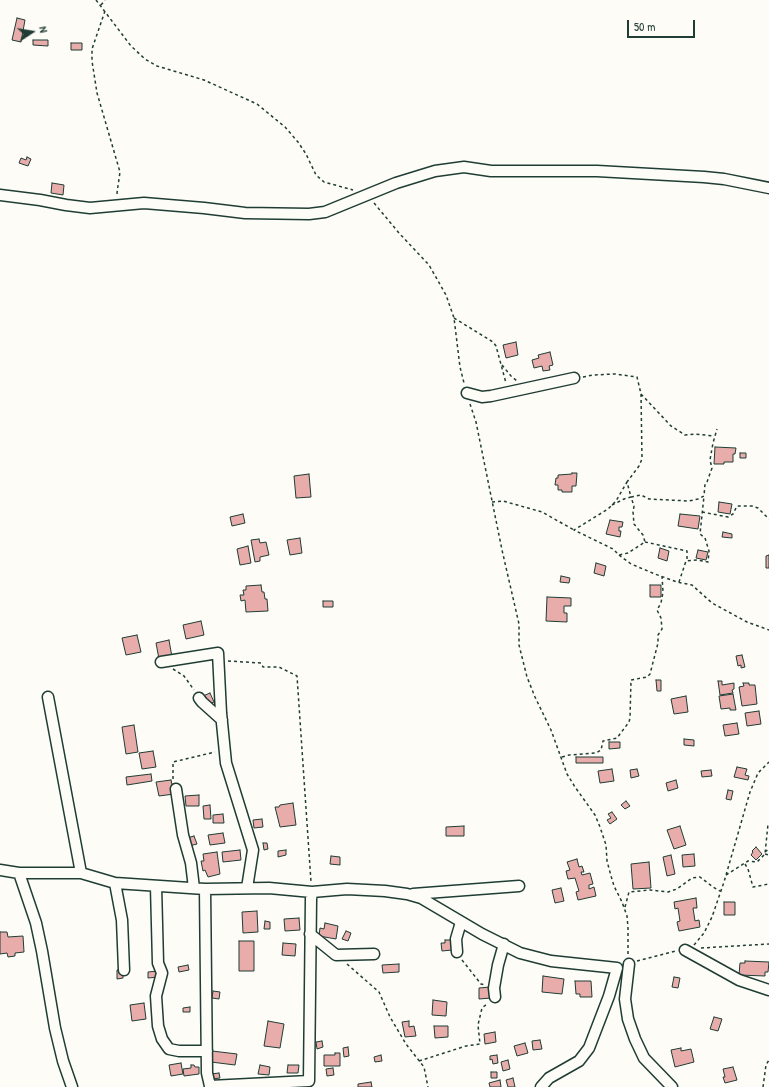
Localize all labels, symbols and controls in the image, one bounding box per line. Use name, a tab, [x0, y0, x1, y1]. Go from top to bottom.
north arrow	[12, 12, 52, 52]
scale bar	[629, 12, 697, 38]
text: 50 m	[634, 18, 655, 35]
text: N	[36, 25, 51, 34]

